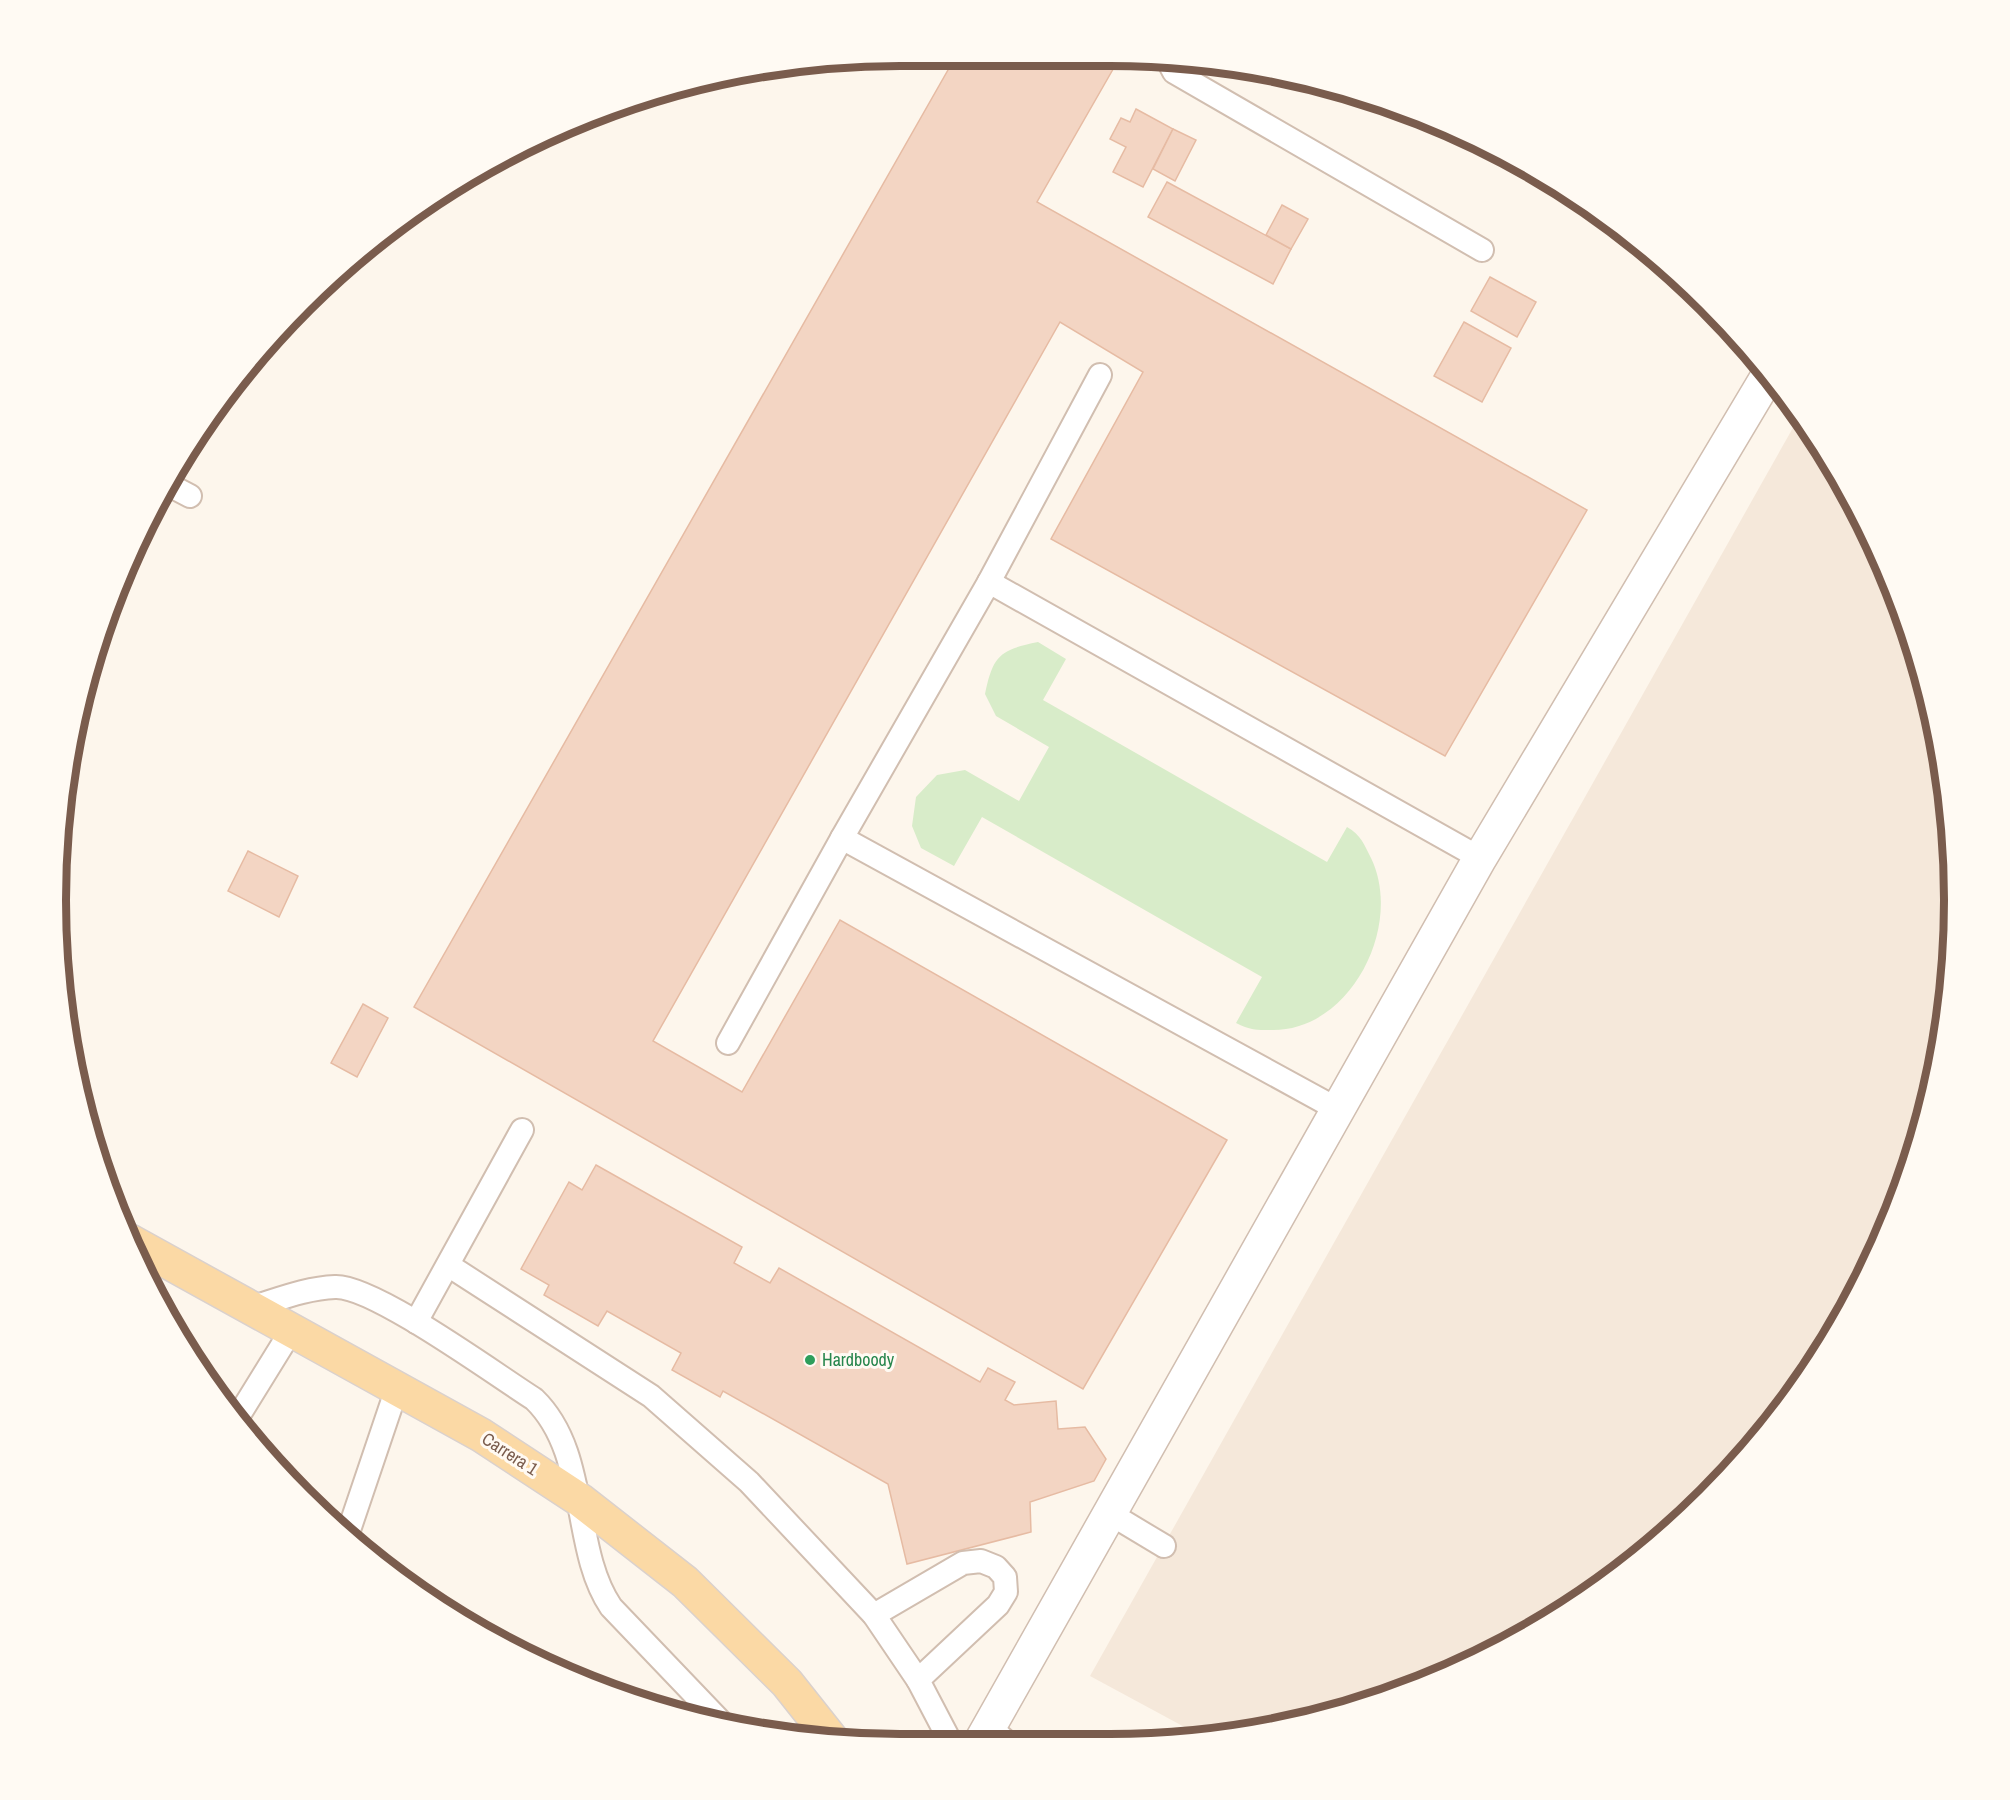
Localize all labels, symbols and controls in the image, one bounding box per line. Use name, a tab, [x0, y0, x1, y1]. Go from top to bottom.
place label: Hardboody	[822, 1347, 895, 1372]
marker: Hardboody	[803, 1353, 817, 1367]
street label: Carrera 1	[477, 1426, 544, 1481]

